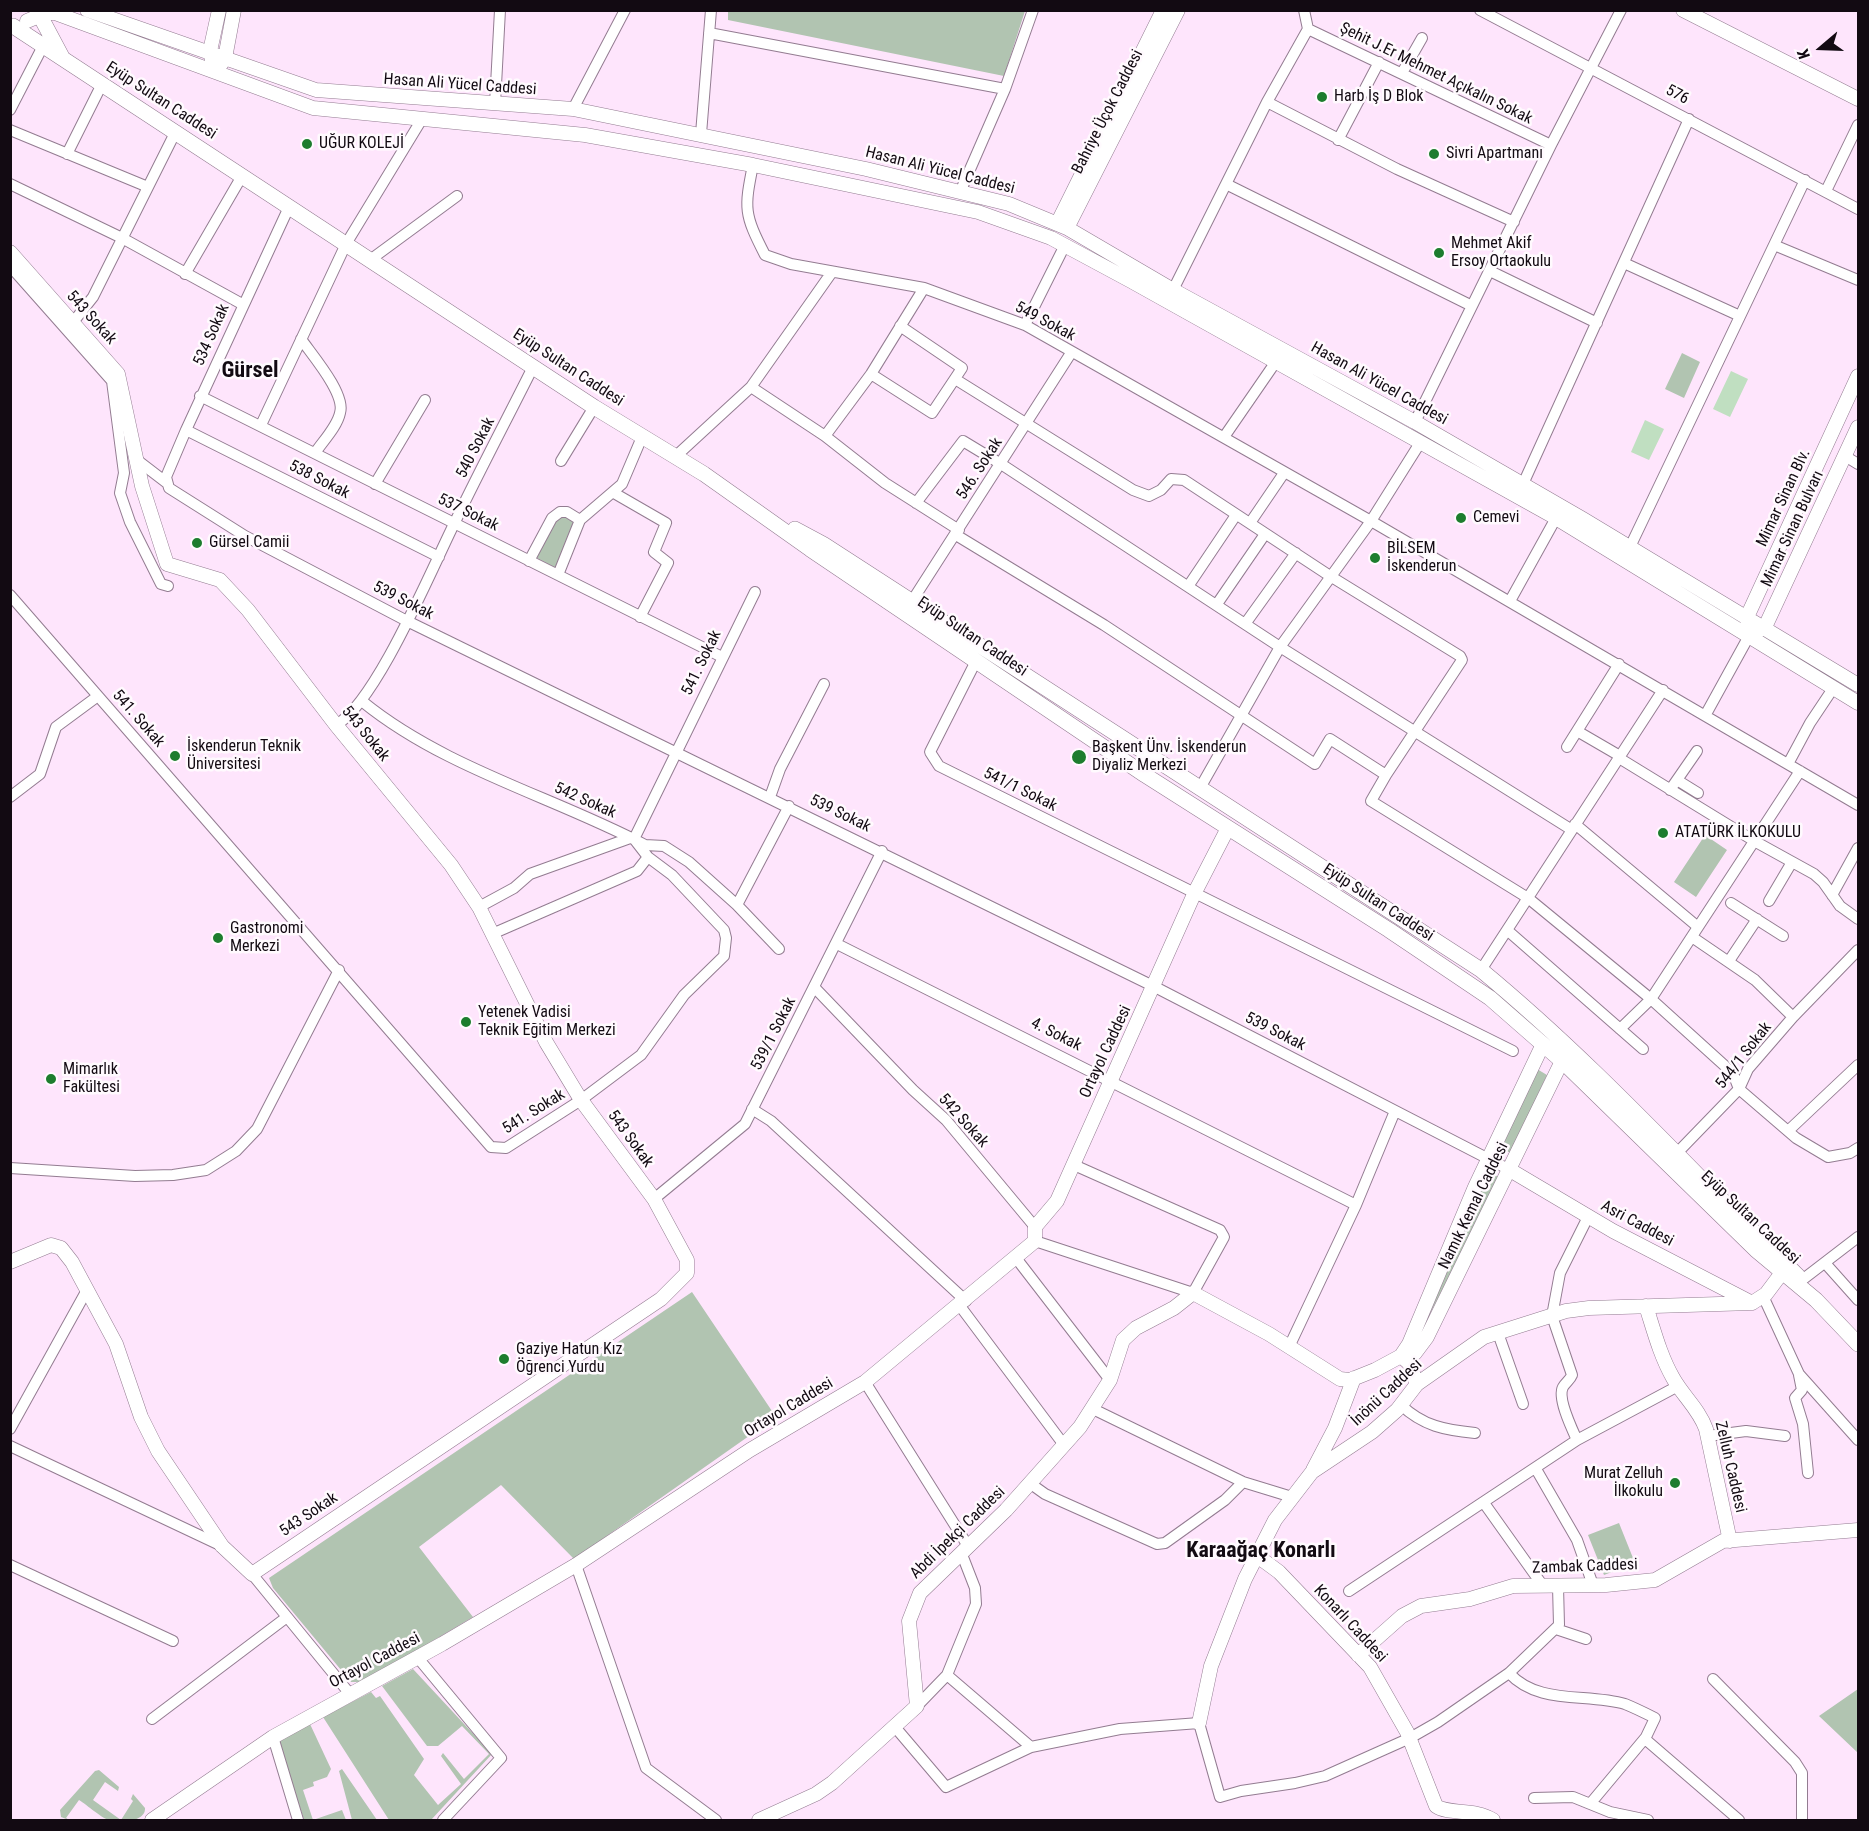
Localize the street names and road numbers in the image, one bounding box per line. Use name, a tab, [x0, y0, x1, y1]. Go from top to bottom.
street label: Şehit J.Er Mehmet Açıkalın Sokak	[1337, 19, 1535, 129]
street label: Bahriye Üçok Caddesi	[1068, 47, 1148, 177]
street label: Eyüp Sultan Caddesi	[102, 58, 220, 144]
street label: Hasan Ali Yücel Caddesi	[383, 70, 537, 100]
street label: 576	[1662, 81, 1692, 109]
street label: Hasan Ali Yücel Caddesi	[863, 143, 1017, 199]
street label: 543 Sokak	[62, 287, 120, 349]
street label: 549 Sokak	[1011, 298, 1079, 346]
street label: 534 Sokak	[190, 301, 234, 369]
street label: Eyüp Sultan Caddesi	[509, 325, 627, 411]
street label: Hasan Ali Yücel Caddesi	[1307, 338, 1451, 430]
street label: 540 Sokak	[453, 414, 499, 482]
street label: 546. Sokak	[953, 434, 1007, 504]
street label: Mimar Sinan Blv.	[1753, 446, 1815, 550]
street label: 538 Sokak	[285, 457, 353, 503]
street label: Mimar Sinan Bulvarı	[1758, 468, 1828, 590]
street label: 537 Sokak	[434, 490, 502, 536]
street label: 539 Sokak	[369, 578, 437, 624]
street label: Eyüp Sultan Caddesi	[913, 593, 1031, 681]
street label: 541. Sokak	[678, 627, 726, 699]
street label: 541. Sokak	[108, 686, 168, 752]
street label: 543 Sokak	[337, 702, 393, 766]
street label: 541/1 Sokak	[980, 764, 1060, 816]
street label: 542 Sokak	[551, 779, 619, 823]
street label: 539 Sokak	[806, 791, 874, 837]
street label: Eyüp Sultan Caddesi	[1319, 860, 1437, 946]
street label: 539/1 Sokak	[747, 994, 801, 1074]
street label: Ortayol Caddesi	[1076, 1003, 1136, 1101]
street label: 539 Sokak	[1241, 1009, 1309, 1055]
street label: 4. Sokak	[1027, 1014, 1085, 1056]
street label: 544/1 Sokak	[1712, 1019, 1776, 1093]
street label: 541. Sokak	[499, 1085, 569, 1139]
street label: 542 Sokak	[934, 1090, 992, 1152]
street label: 543 Sokak	[603, 1107, 657, 1171]
street label: Namık Kemal Caddesi	[1435, 1140, 1513, 1272]
street label: Eyüp Sultan Caddesi	[1697, 1167, 1803, 1269]
street label: Asri Caddesi	[1597, 1197, 1677, 1251]
street label: İnönü Caddesi	[1348, 1355, 1426, 1431]
street label: Ortayol Caddesi	[741, 1374, 837, 1442]
street label: Zelluh Caddesi	[1710, 1419, 1750, 1515]
street label: Abdi İpekçi Caddesi	[906, 1483, 1010, 1583]
street label: 543 Sokak	[276, 1489, 342, 1541]
street label: Zambak Caddesi	[1532, 1556, 1638, 1578]
street label: Konarlı Caddesi	[1309, 1581, 1391, 1667]
street label: Ortayol Caddesi	[326, 1629, 424, 1693]

